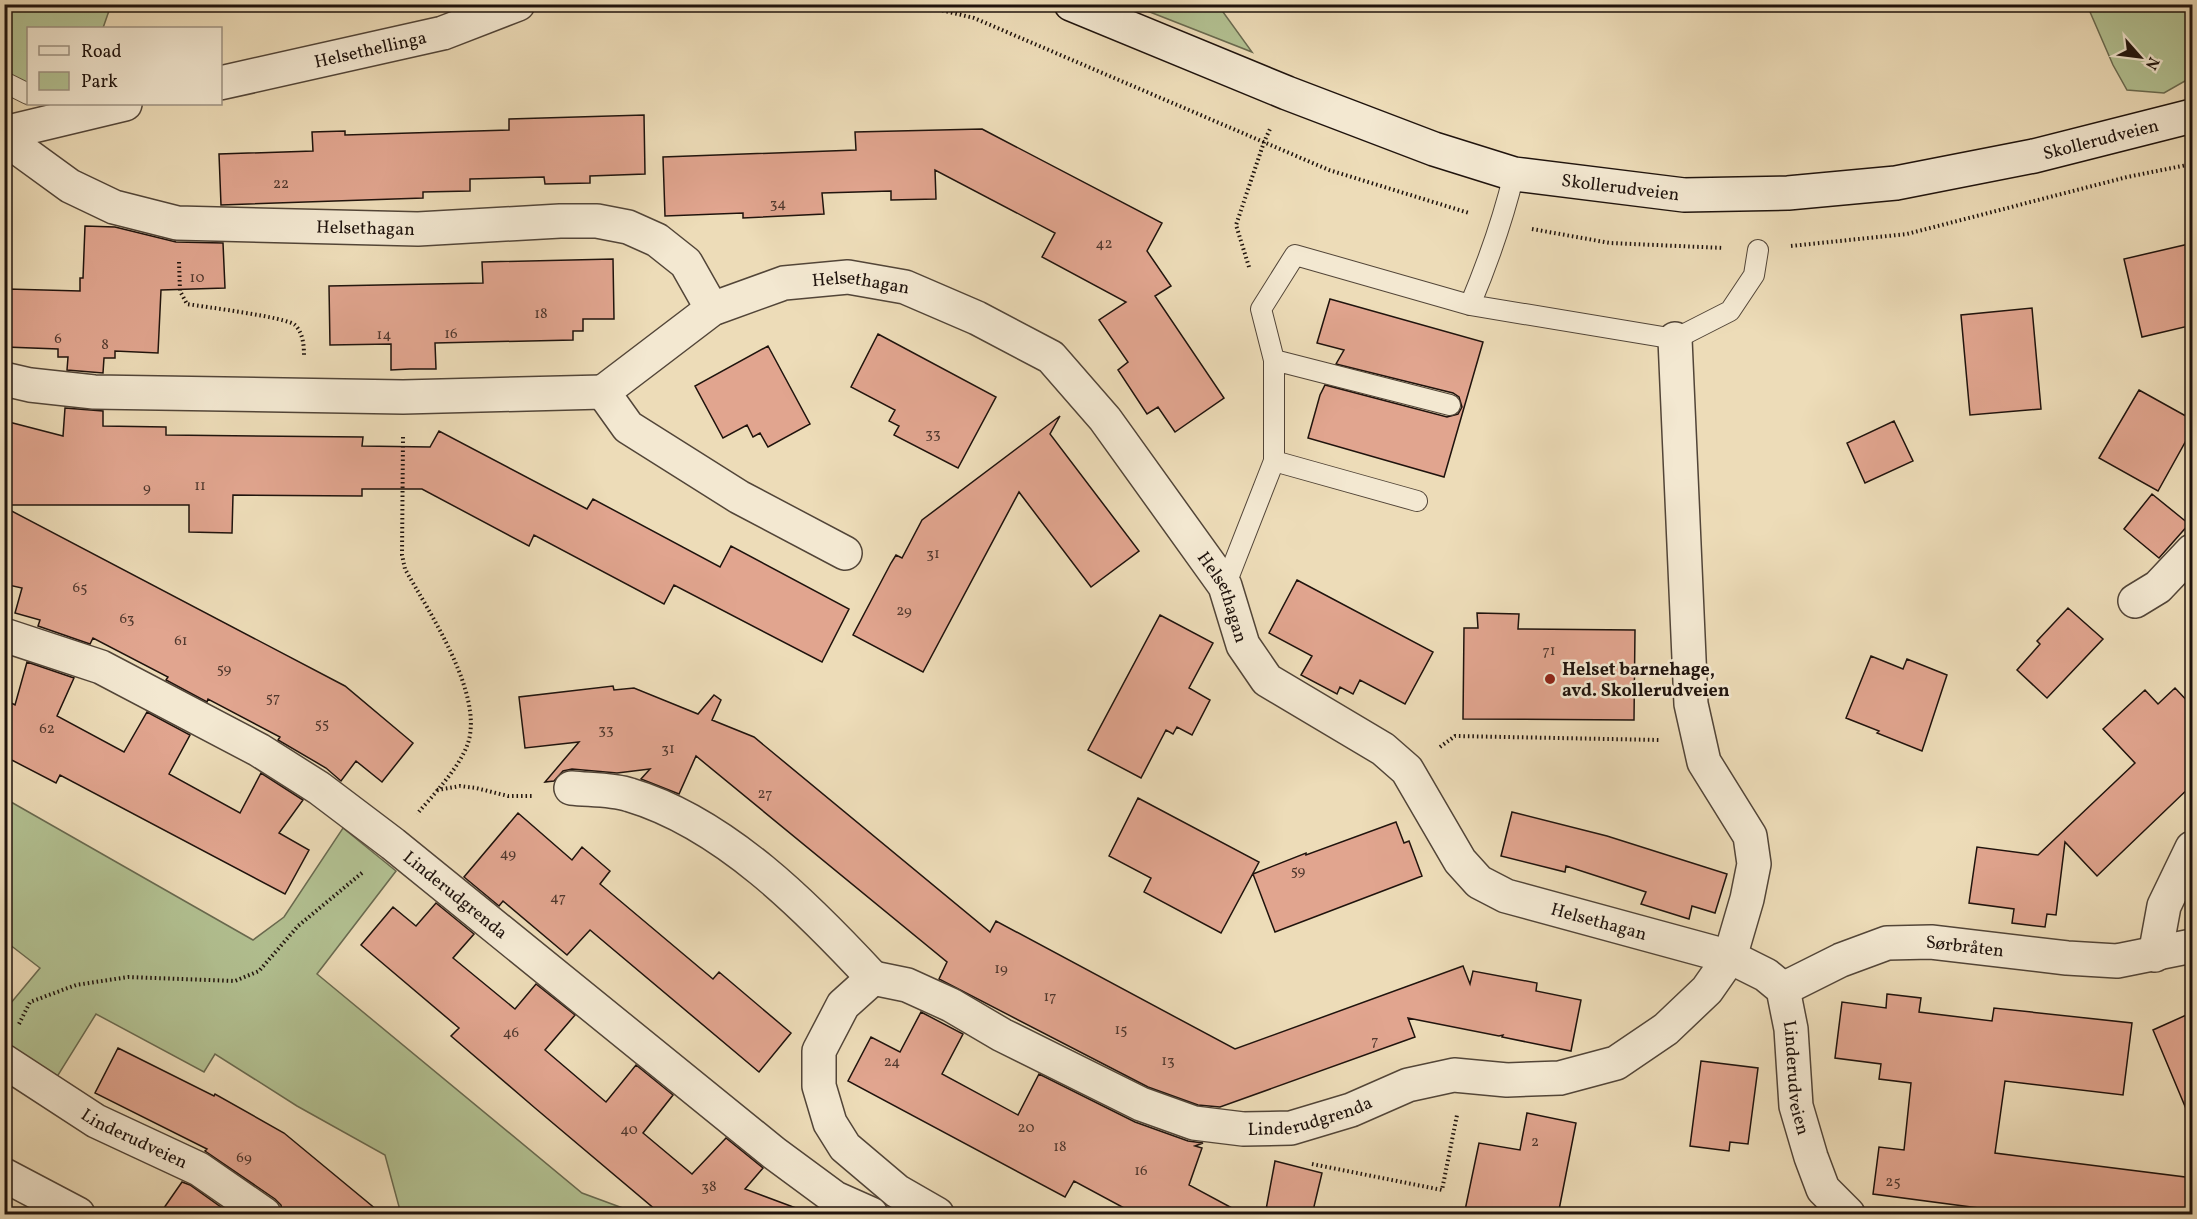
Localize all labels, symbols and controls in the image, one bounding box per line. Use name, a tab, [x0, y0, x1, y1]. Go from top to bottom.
street label: Helsethellinga	[312, 26, 429, 75]
legend	[27, 27, 222, 105]
north arrow	[2110, 27, 2170, 87]
text: Road	[81, 40, 122, 65]
text: N	[2139, 53, 2164, 74]
text: Park	[81, 70, 118, 95]
street label: Skollerudveien	[2041, 114, 2162, 167]
street label: Skollerudveien	[1560, 169, 1681, 208]
house number: 22	[273, 174, 289, 195]
house number: 34	[770, 194, 786, 215]
street label: Helsethagan	[316, 215, 415, 243]
house number: 42	[1095, 234, 1113, 255]
street label: Helsethagan	[811, 266, 912, 302]
house number: 10	[190, 268, 204, 289]
house number: 18	[534, 304, 548, 325]
house number: 16	[444, 324, 458, 345]
house number: 14	[377, 325, 391, 346]
house number: 6	[54, 329, 62, 350]
house number: 8	[101, 335, 109, 356]
house number: 33	[925, 424, 941, 445]
house number: 11	[194, 476, 206, 497]
house number: 9	[143, 478, 151, 499]
house number: 31	[926, 544, 940, 565]
street label: Helsethagan	[1190, 547, 1253, 646]
house number: 65	[73, 578, 87, 599]
house number: 29	[896, 601, 912, 622]
house number: 63	[119, 609, 135, 630]
house number: 61	[174, 631, 188, 652]
house number: 71	[1542, 641, 1556, 662]
place label: Helset barnehage, avd. Skollerudveien	[1562, 658, 1730, 704]
house number: 59	[217, 659, 232, 680]
marker: Helset barnehage, avd. Skollerudveien	[1543, 672, 1557, 686]
house number: 57	[266, 688, 280, 709]
house number: 55	[315, 714, 329, 735]
house number: 62	[39, 719, 55, 740]
house number: 33	[598, 720, 614, 741]
house number: 31	[661, 739, 675, 760]
house number: 27	[758, 784, 772, 805]
house number: 49	[500, 844, 516, 865]
street label: Linderudgrenda	[397, 846, 512, 946]
house number: 59	[1291, 861, 1306, 882]
house number: 47	[550, 888, 566, 909]
street label: Helsethagan	[1548, 898, 1650, 948]
street label: Sørbråten	[1926, 931, 2005, 965]
house number: 19	[994, 959, 1008, 980]
house number: 17	[1043, 987, 1057, 1008]
street label: Linderudveien	[1776, 1018, 1815, 1139]
house number: 15	[1114, 1020, 1128, 1041]
house number: 46	[503, 1023, 519, 1044]
house number: 7	[1371, 1031, 1379, 1052]
house number: 13	[1161, 1051, 1175, 1072]
house number: 24	[884, 1052, 900, 1073]
street label: Linderudgrenda	[1247, 1091, 1377, 1143]
street label: Linderudveien	[75, 1103, 191, 1176]
house number: 20	[1018, 1118, 1034, 1139]
house number: 40	[620, 1120, 638, 1141]
house number: 2	[1531, 1132, 1539, 1153]
house number: 18	[1053, 1137, 1067, 1158]
house number: 69	[236, 1148, 252, 1169]
house number: 16	[1134, 1161, 1148, 1182]
house number: 25	[1885, 1172, 1901, 1193]
house number: 38	[701, 1177, 717, 1198]

